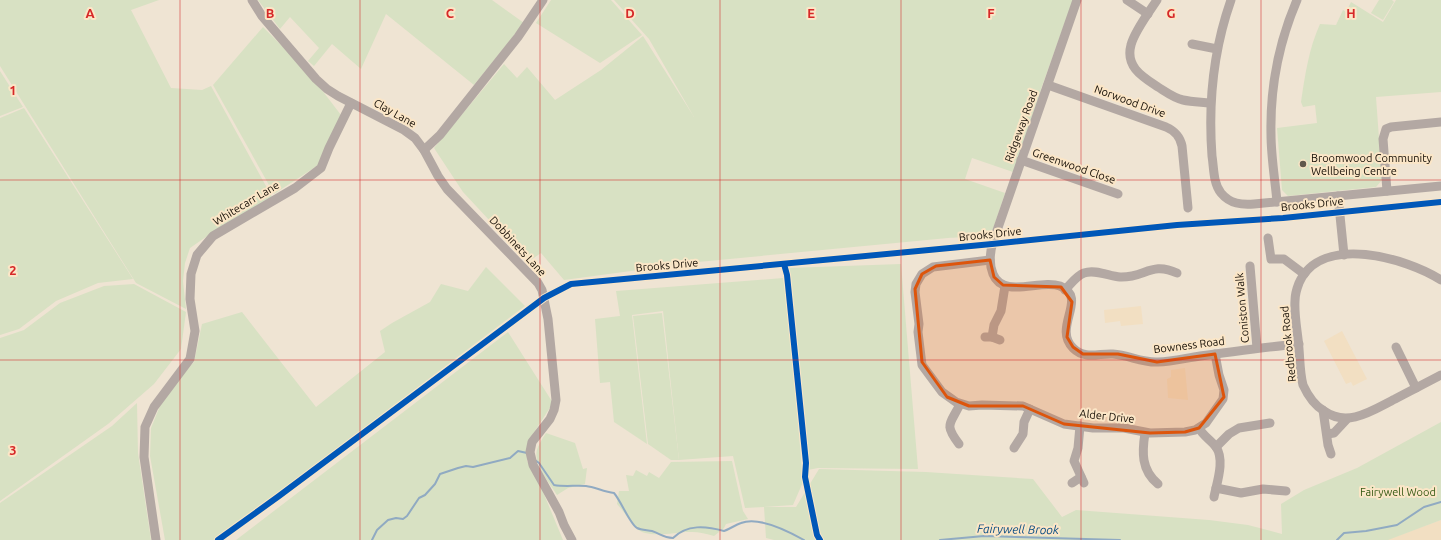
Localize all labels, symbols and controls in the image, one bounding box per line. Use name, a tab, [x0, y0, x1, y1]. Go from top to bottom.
text: A	[85, 6, 95, 20]
text: B	[266, 6, 275, 20]
text: C	[446, 6, 455, 20]
text: D	[625, 6, 635, 20]
text: E	[807, 6, 815, 20]
text: F	[987, 6, 995, 20]
text: G	[1167, 6, 1176, 20]
text: H	[1346, 6, 1356, 20]
text: 1	[9, 83, 17, 97]
street label: Norwood Drive	[1093, 83, 1167, 119]
street label: Ridgeway Road	[1002, 88, 1040, 164]
street label: Clay Lane	[372, 96, 418, 130]
street label: Greenwood Close	[1031, 146, 1117, 186]
place label: Broomwood Community Wellbeing Centre	[1311, 152, 1433, 177]
marker: Broomwood Community Wellbeing Centre	[1298, 159, 1308, 169]
street label: Whitecarr Lane	[211, 179, 281, 227]
street label: Brooks Drive	[1280, 195, 1344, 213]
street label: Dobbinets Lane	[487, 214, 549, 278]
street label: Brooks Drive	[958, 225, 1022, 243]
street label: Brooks Drive	[635, 256, 699, 274]
text: 2	[9, 263, 17, 277]
street label: Coniston Walk	[1233, 272, 1251, 344]
street label: Redbrook Road	[1278, 305, 1298, 383]
street label: Bowness Road	[1153, 335, 1225, 355]
street label: Alder Drive	[1079, 407, 1135, 425]
text: 3	[9, 443, 17, 457]
park label: Fairywell Wood	[1360, 486, 1436, 498]
water label: Fairywell Brook	[977, 522, 1060, 536]

